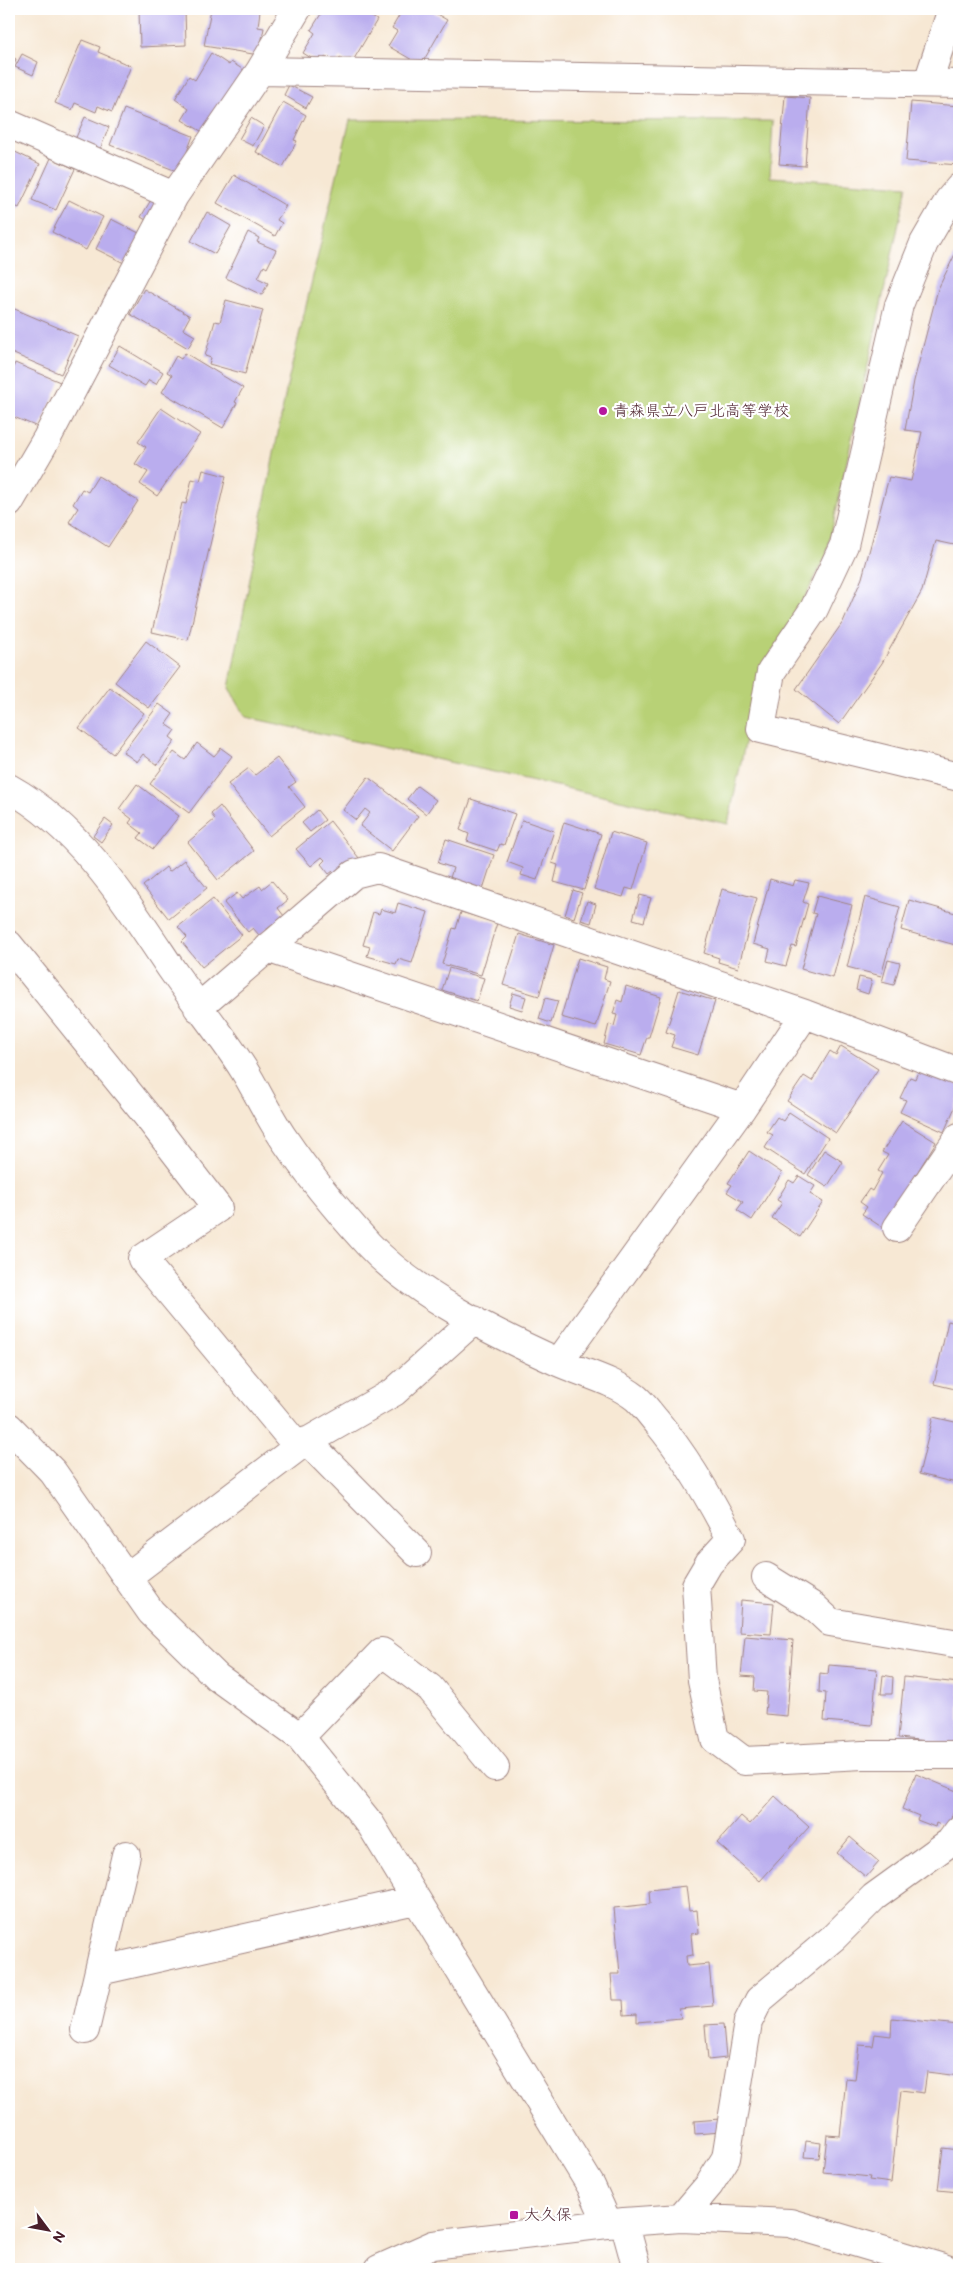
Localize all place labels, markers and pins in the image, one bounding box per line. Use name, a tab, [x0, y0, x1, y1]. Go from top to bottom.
place label: 青森県立八戸北高等学校	[613, 402, 789, 421]
marker: 青森県立八戸北高等学校	[597, 405, 609, 417]
place label: 大久保	[524, 2206, 572, 2225]
marker: 大久保	[508, 2209, 520, 2221]

